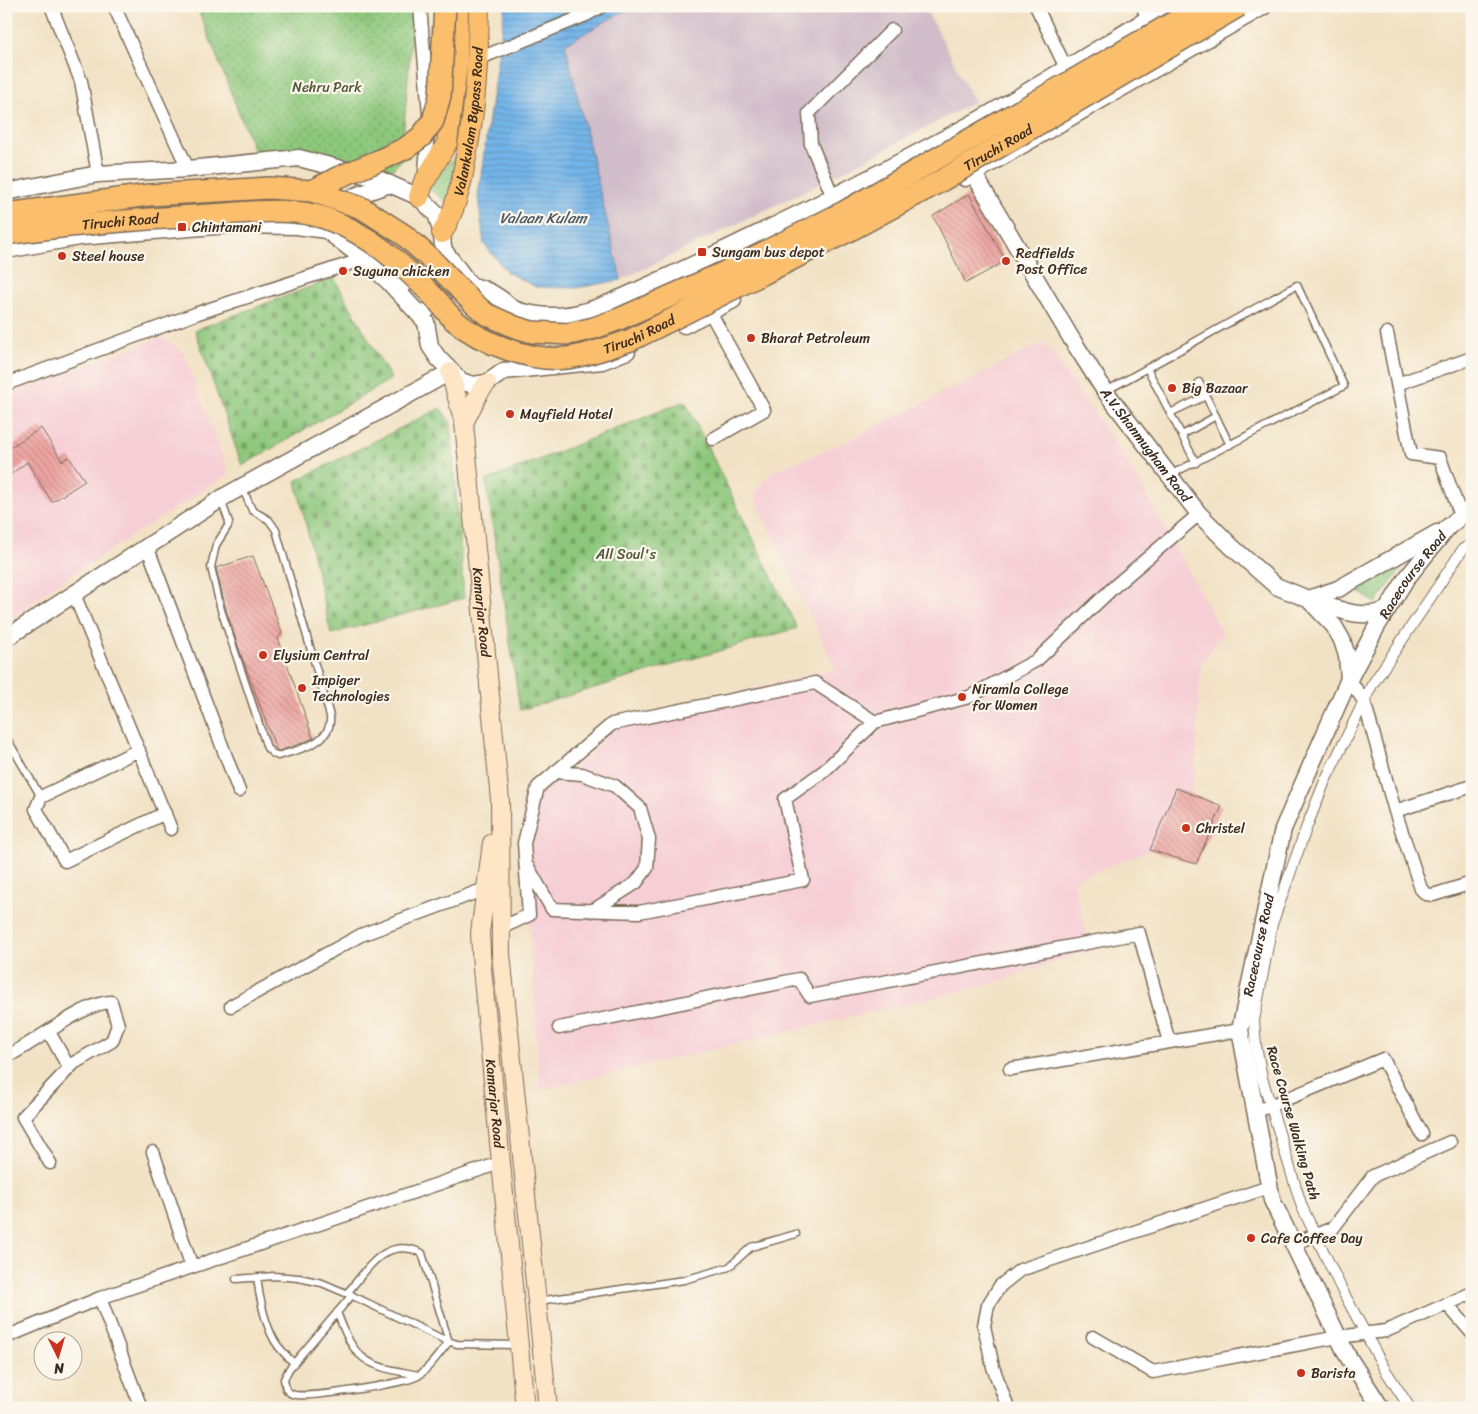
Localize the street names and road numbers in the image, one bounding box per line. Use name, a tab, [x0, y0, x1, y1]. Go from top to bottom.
street label: Valankulam Bypass Road	[446, 45, 490, 198]
street label: Tiruchi Road	[958, 117, 1039, 178]
street label: Tiruchi Road	[81, 206, 161, 237]
street label: Tiruchi Road	[600, 307, 681, 361]
street label: A.V.Shanmugham Raod	[1093, 381, 1199, 509]
street label: Racecourse Road	[1372, 524, 1454, 624]
street label: Kamarjar Road	[465, 566, 499, 660]
street label: Racecourse Road	[1235, 890, 1282, 999]
street label: Race Course Walking Path	[1259, 1043, 1327, 1203]
street label: Kamarjar Road	[478, 1058, 512, 1151]

